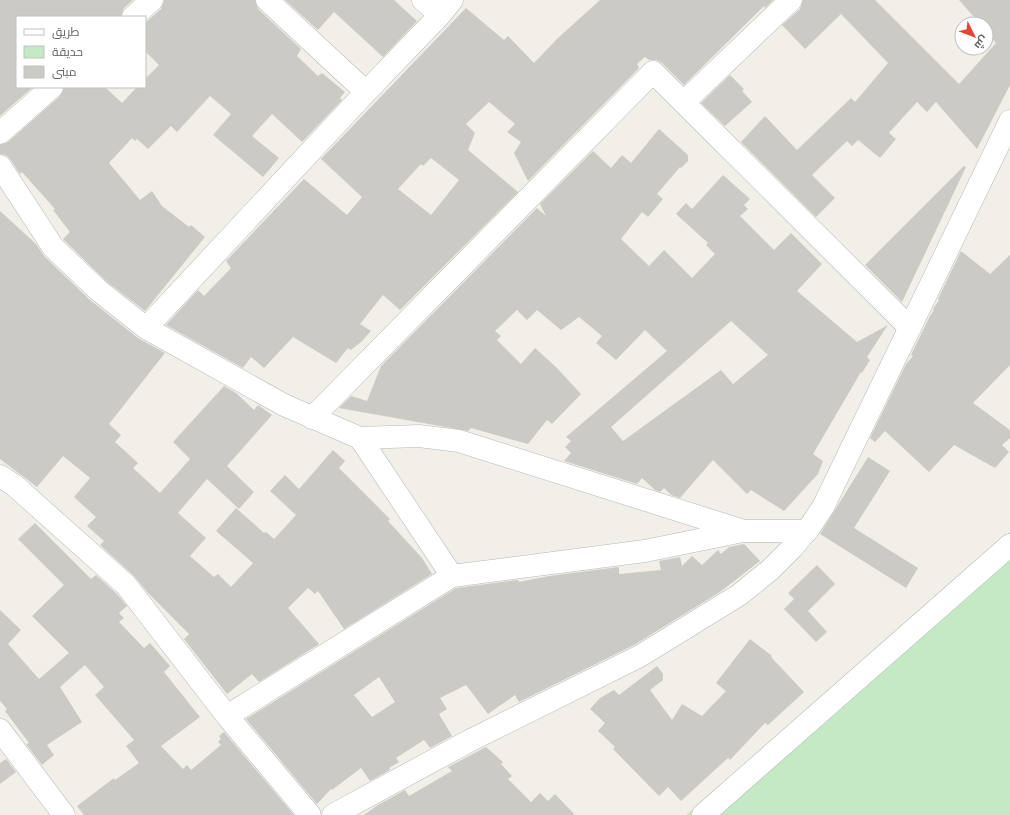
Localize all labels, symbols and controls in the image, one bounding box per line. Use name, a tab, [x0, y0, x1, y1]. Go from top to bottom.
legend	[16, 16, 146, 88]
north arrow	[954, 16, 994, 56]
text: طريق	[52, 24, 80, 39]
text: ش	[972, 33, 991, 53]
text: حديقة	[52, 44, 83, 59]
text: مبنى	[52, 64, 77, 79]

